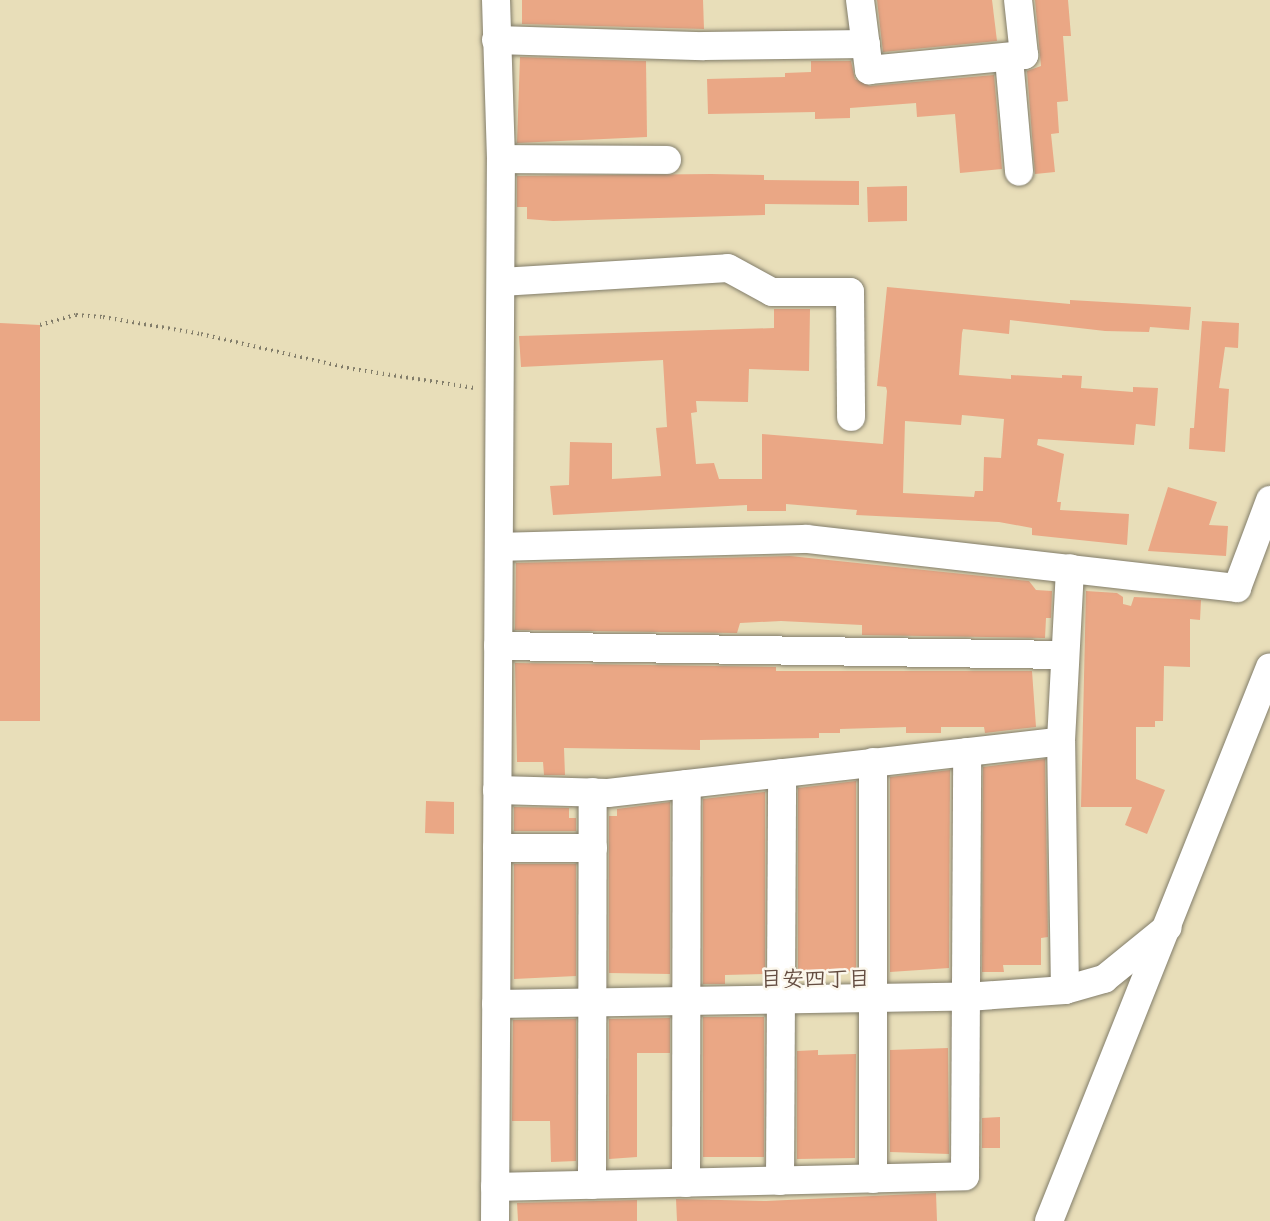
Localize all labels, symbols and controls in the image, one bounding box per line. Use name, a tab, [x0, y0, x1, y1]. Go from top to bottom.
district label: 目安四丁目	[760, 968, 870, 994]

